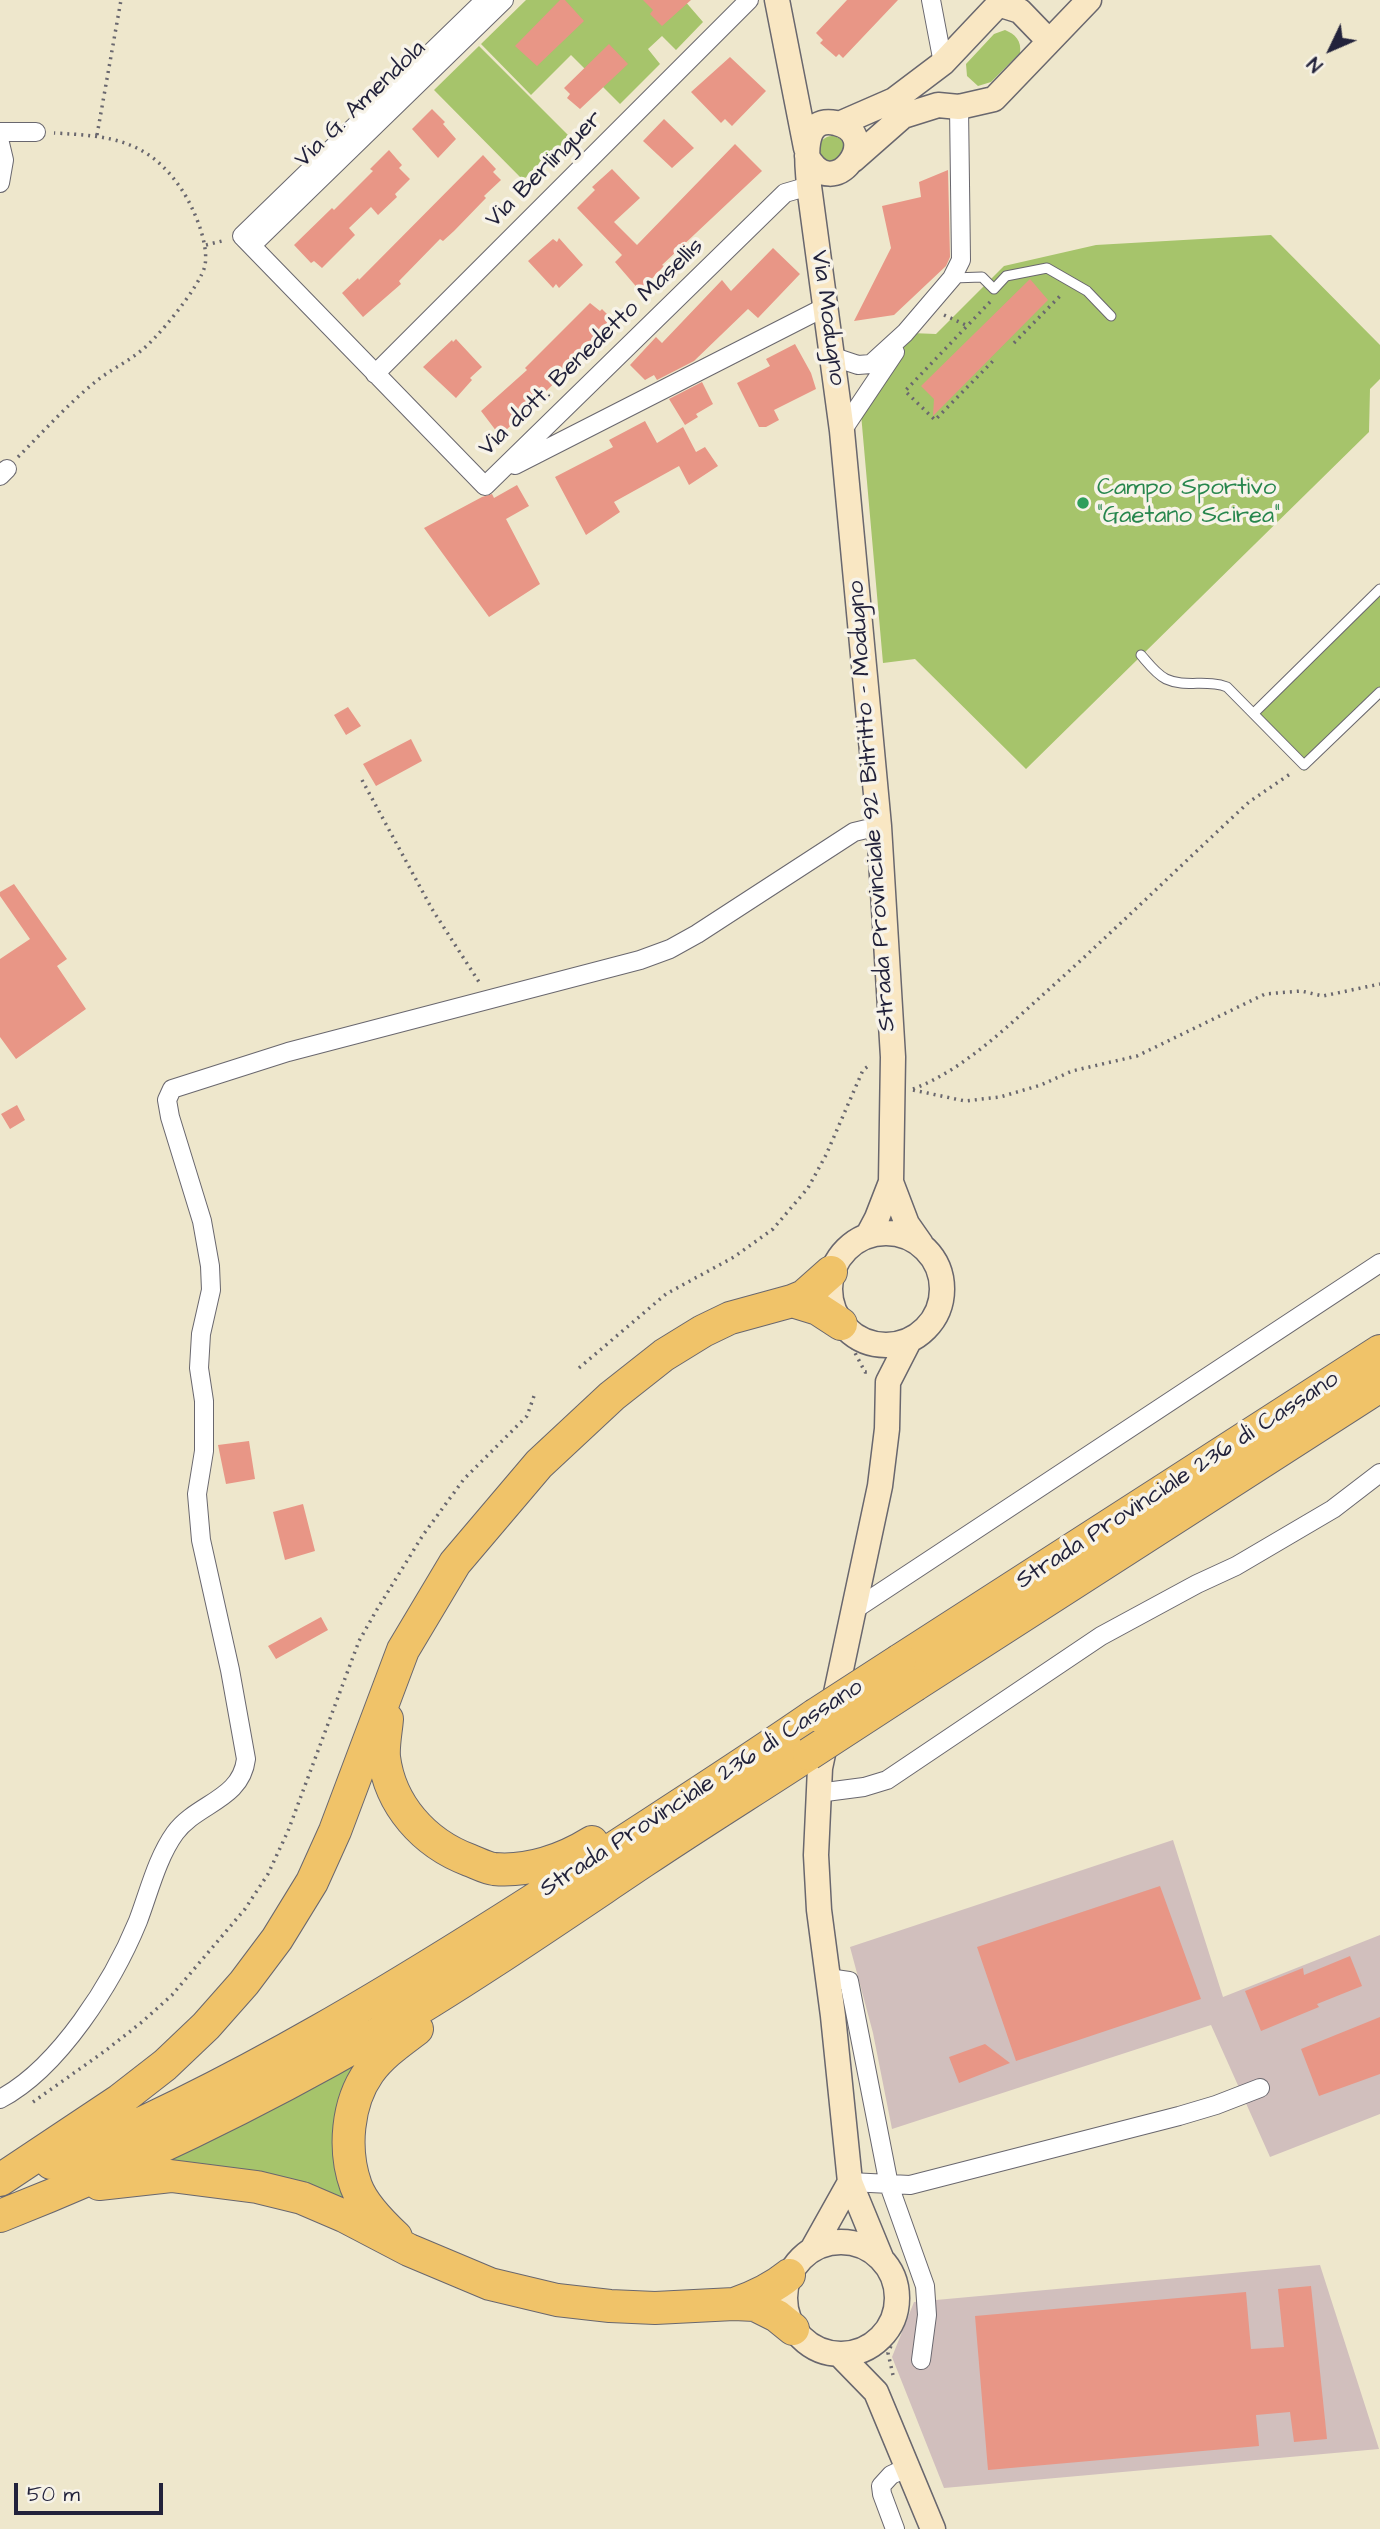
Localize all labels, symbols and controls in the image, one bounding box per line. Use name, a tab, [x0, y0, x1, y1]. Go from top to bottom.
north arrow	[1296, 14, 1366, 84]
street label: Via G. Amendola	[290, 35, 432, 175]
text: N	[1302, 50, 1329, 78]
street label: Via Berlinguer	[480, 105, 610, 235]
street label: Via dott. Benedetto Masellis	[473, 233, 711, 463]
street label: Via Modugno	[803, 249, 851, 387]
place label: Campo Sportivo "Gaetano Scirea"	[1097, 475, 1280, 531]
marker: Campo Sportivo "Gaetano Scirea"	[1075, 495, 1091, 511]
street label: Strada Provinciale 92 Bitritto - Modugno	[843, 580, 903, 1032]
street label: Strada Provinciale 236 di Cassano	[1011, 1366, 1345, 1596]
street label: Strada Provinciale 236 di Cassano	[535, 1674, 869, 1904]
scale bar	[18, 2470, 166, 2514]
text: 50 m	[27, 2480, 80, 2509]

